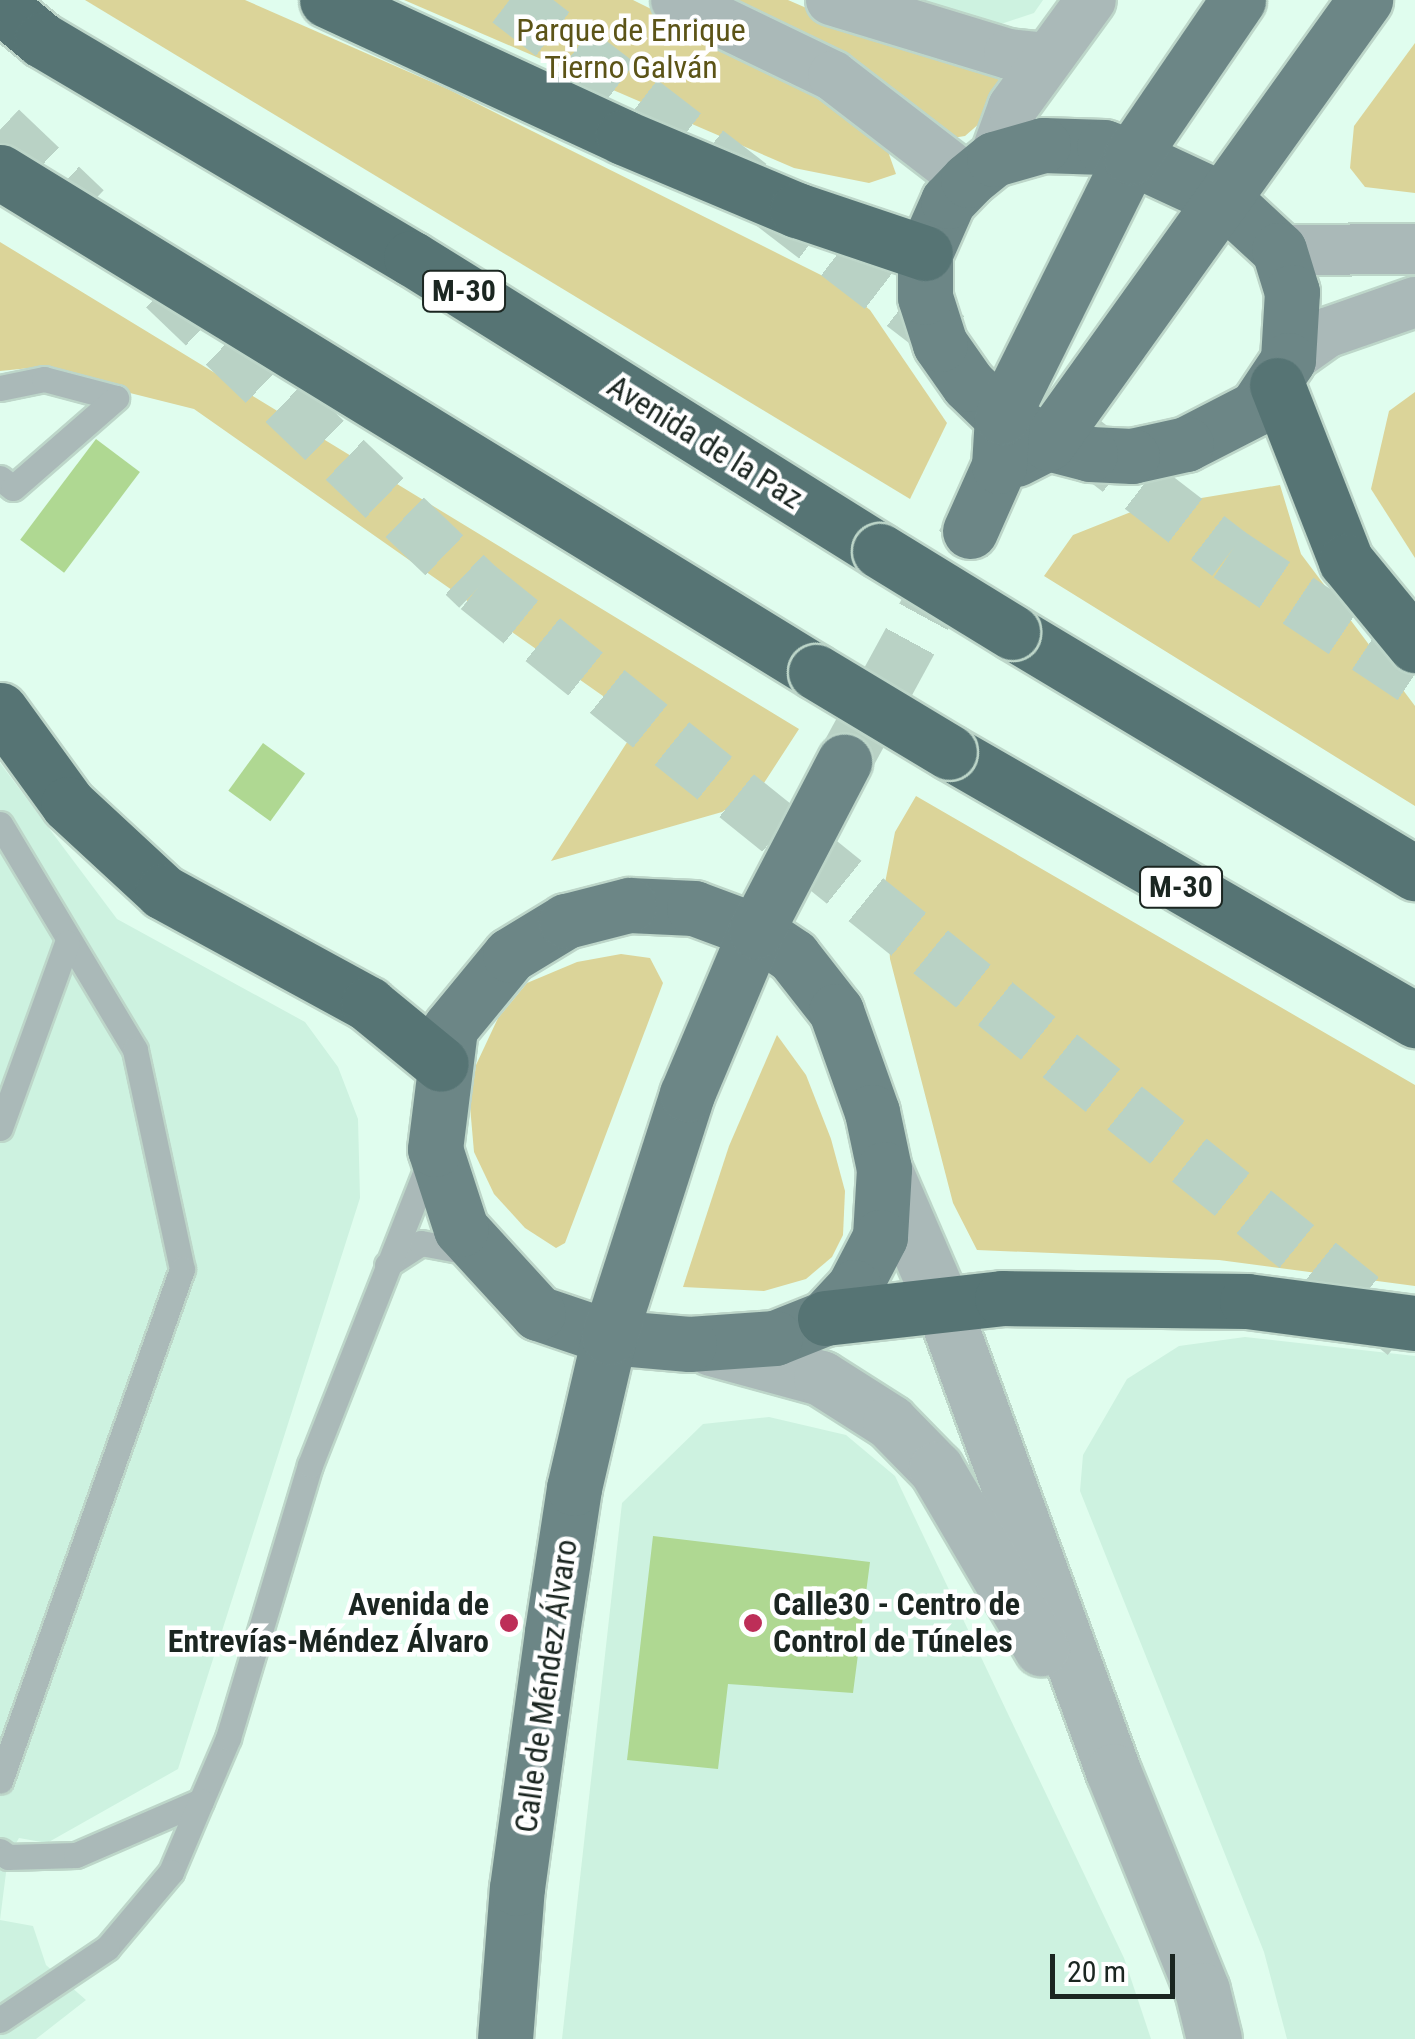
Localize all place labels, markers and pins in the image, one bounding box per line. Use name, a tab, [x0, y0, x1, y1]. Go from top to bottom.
place label: Avenida de Entrevías-Méndez Álvaro	[168, 1586, 489, 1661]
place label: Calle30 - Centro de Control de Túneles	[773, 1586, 1020, 1661]
marker: Avenida de Entrevías-Méndez Álvaro	[498, 1612, 520, 1634]
marker: Calle30 - Centro de Control de Túneles	[742, 1612, 764, 1634]

